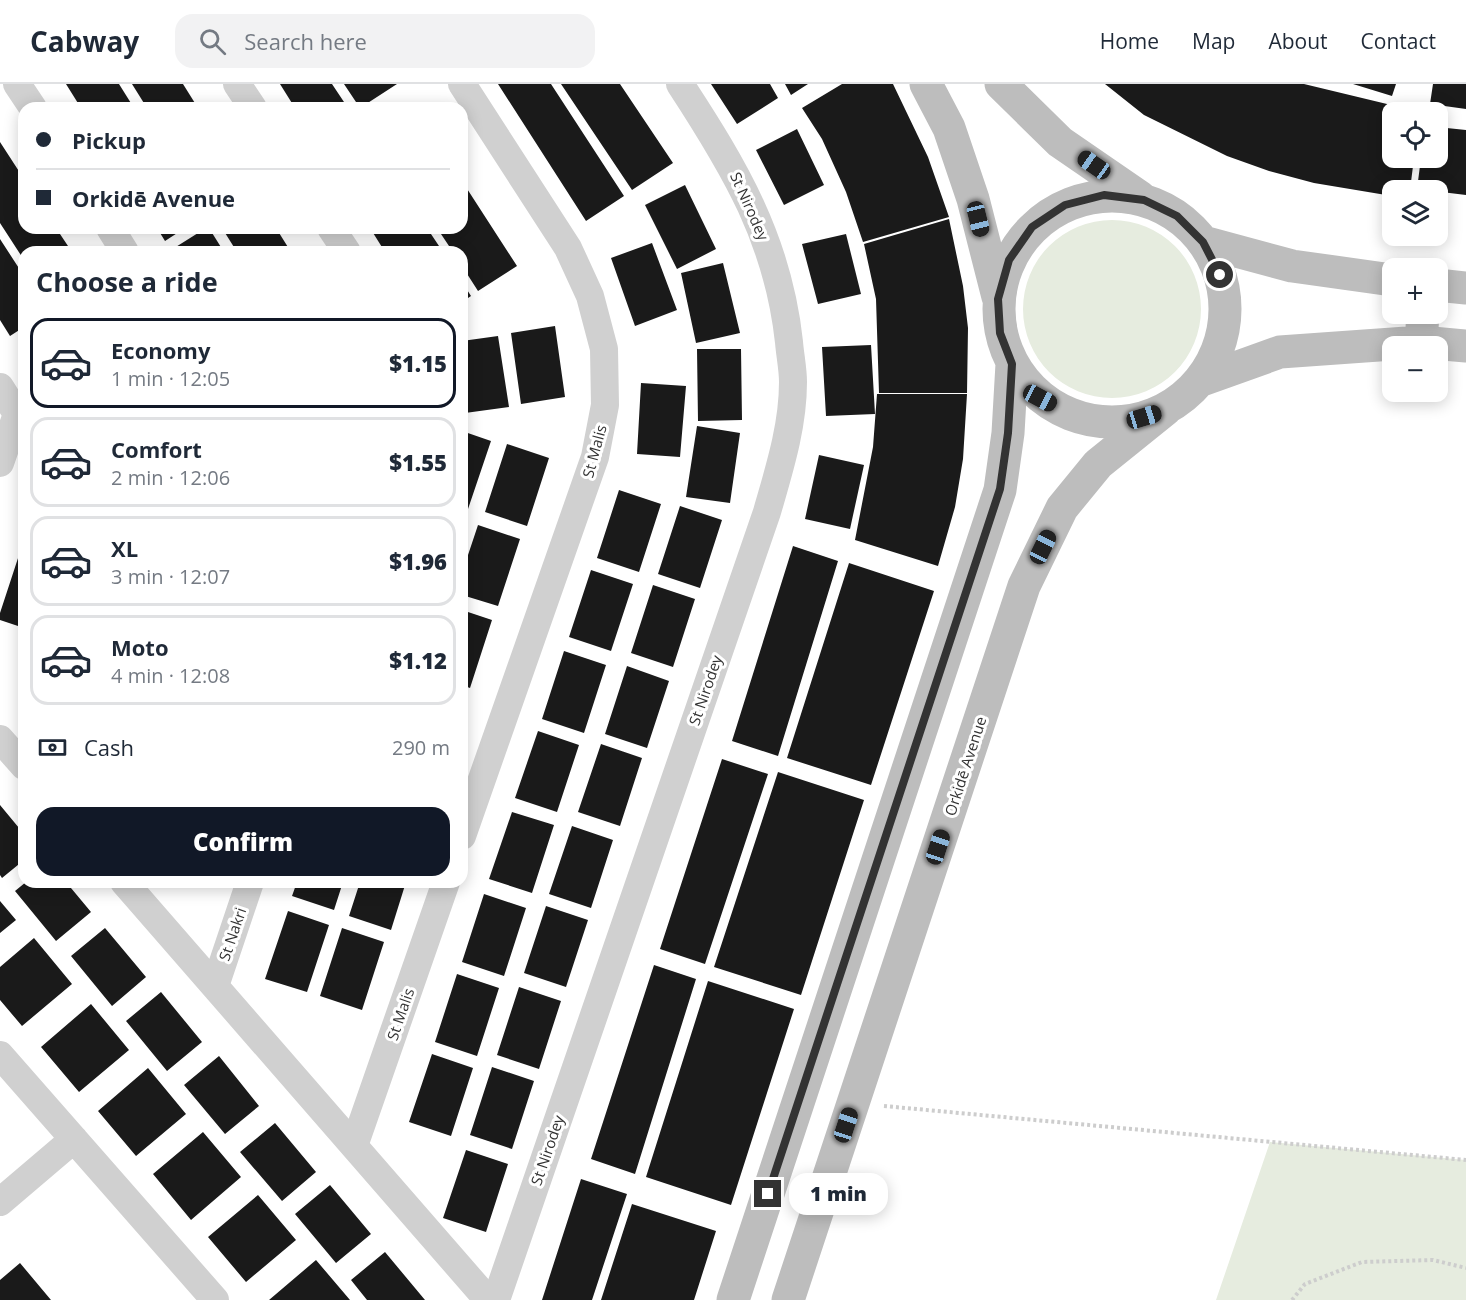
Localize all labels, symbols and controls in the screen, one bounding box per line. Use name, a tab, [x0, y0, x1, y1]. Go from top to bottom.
search box	[175, 14, 595, 68]
text: Cabway	[30, 22, 139, 60]
icon: search	[196, 25, 229, 58]
text: Search here	[244, 26, 367, 56]
text: Home	[1100, 27, 1159, 55]
text: Map	[1192, 27, 1235, 55]
text: About	[1268, 27, 1328, 55]
text: Contact	[1361, 27, 1436, 55]
map controls	[1382, 102, 1448, 402]
button: locate	[1382, 102, 1448, 168]
text: Pickup	[72, 125, 146, 155]
car	[1074, 147, 1114, 183]
street label: St Nirodey	[726, 169, 774, 244]
button: layers	[1382, 180, 1448, 246]
text: Orkidē Avenue	[72, 183, 235, 213]
car	[965, 199, 991, 239]
button: +	[1382, 258, 1448, 324]
route start	[1206, 261, 1233, 288]
text: Choose a ride	[36, 263, 218, 300]
text: Economy	[111, 335, 210, 365]
icon: car	[39, 336, 93, 390]
button: −	[1382, 336, 1448, 402]
text: $1.15	[389, 348, 447, 378]
text: 1 min · 12:05	[111, 365, 230, 392]
car	[1020, 382, 1060, 414]
car	[1124, 403, 1164, 431]
street label: St Malis	[577, 422, 611, 480]
text: Comfort	[111, 434, 202, 464]
icon: car	[39, 435, 93, 489]
text: $1.55	[389, 447, 447, 477]
text: 2 min · 12:06	[111, 464, 230, 491]
car	[1027, 527, 1059, 567]
text: XL	[111, 533, 138, 563]
icon: car	[39, 534, 93, 588]
text: $1.96	[389, 546, 447, 576]
text: 3 min · 12:07	[111, 563, 230, 590]
text: Moto	[111, 632, 169, 662]
icon: car	[39, 633, 93, 687]
text: $1.12	[389, 645, 447, 675]
street label: St Nirodey	[684, 652, 726, 728]
text: 4 min · 12:08	[111, 662, 230, 689]
street label: Orkidē Avenue	[940, 714, 990, 818]
icon: cash	[36, 731, 69, 764]
text: Cash	[84, 732, 134, 762]
text: 290 m	[392, 734, 450, 761]
button: Confirm	[36, 807, 450, 876]
car	[924, 827, 952, 867]
street label: St Nakri	[214, 905, 250, 963]
street label: St Malis	[382, 985, 418, 1043]
car	[832, 1105, 860, 1145]
street label: St Nirodey	[526, 1112, 568, 1188]
callout: 1 min	[789, 1173, 888, 1215]
route end	[754, 1180, 781, 1207]
text: 1 min	[810, 1180, 867, 1207]

